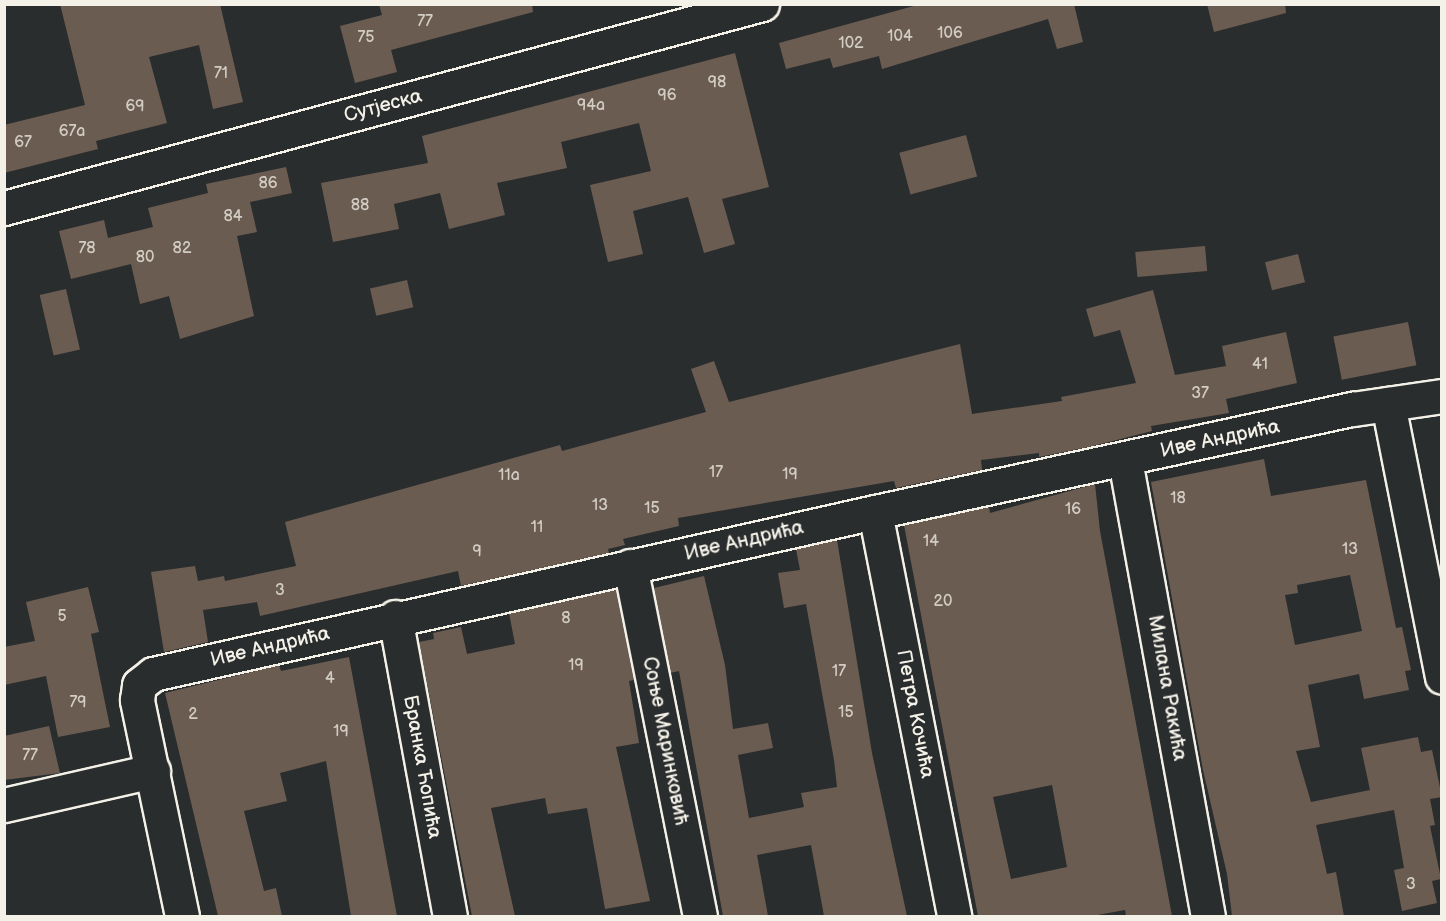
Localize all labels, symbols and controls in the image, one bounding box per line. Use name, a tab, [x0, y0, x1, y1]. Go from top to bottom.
house number: 77	[417, 12, 433, 32]
house number: 106	[937, 24, 963, 44]
house number: 104	[887, 27, 913, 47]
house number: 75	[357, 28, 375, 48]
house number: 102	[838, 34, 864, 54]
house number: 71	[214, 64, 228, 84]
house number: 98	[708, 73, 726, 93]
street label: Сутјеска	[341, 84, 425, 128]
house number: 96	[657, 86, 677, 106]
house number: 94a	[577, 96, 605, 116]
house number: 69	[125, 97, 145, 117]
house number: 67a	[59, 122, 85, 142]
house number: 67	[14, 133, 32, 153]
house number: 86	[258, 174, 278, 194]
house number: 88	[351, 196, 369, 216]
house number: 84	[223, 207, 243, 227]
house number: 78	[78, 239, 96, 259]
house number: 82	[173, 239, 191, 259]
house number: 80	[136, 248, 154, 268]
house number: 41	[1252, 355, 1268, 375]
house number: 37	[1191, 384, 1209, 404]
street label: Иве Андрића	[1158, 415, 1282, 463]
house number: 17	[709, 463, 723, 483]
house number: 19	[782, 465, 798, 485]
house number: 11a	[498, 466, 520, 486]
house number: 18	[1170, 489, 1186, 509]
house number: 13	[592, 496, 608, 516]
house number: 15	[644, 499, 660, 519]
house number: 16	[1065, 500, 1081, 520]
street label: Иве Андрића	[682, 516, 806, 566]
house number: 11	[531, 518, 543, 538]
house number: 14	[923, 532, 939, 552]
house number: 13	[1342, 540, 1358, 560]
house number: 9	[472, 542, 482, 562]
house number: 3	[275, 581, 285, 601]
house number: 20	[934, 592, 952, 612]
house number: 5	[57, 607, 67, 627]
house number: 8	[561, 609, 571, 629]
street label: Милана Ракића	[1142, 613, 1192, 763]
street label: Иве Андрића	[208, 622, 332, 672]
street label: Петра Кочића	[891, 648, 939, 780]
street label: Соње Маринковић	[637, 655, 693, 827]
house number: 19	[568, 656, 584, 676]
house number: 17	[832, 662, 846, 682]
house number: 4	[325, 669, 335, 689]
house number: 79	[69, 693, 87, 713]
street label: Бранка Ћопића	[398, 693, 446, 841]
house number: 15	[838, 703, 854, 723]
house number: 2	[188, 705, 198, 725]
house number: 19	[333, 722, 349, 742]
house number: 77	[22, 746, 38, 766]
house number: 3	[1406, 875, 1416, 895]

